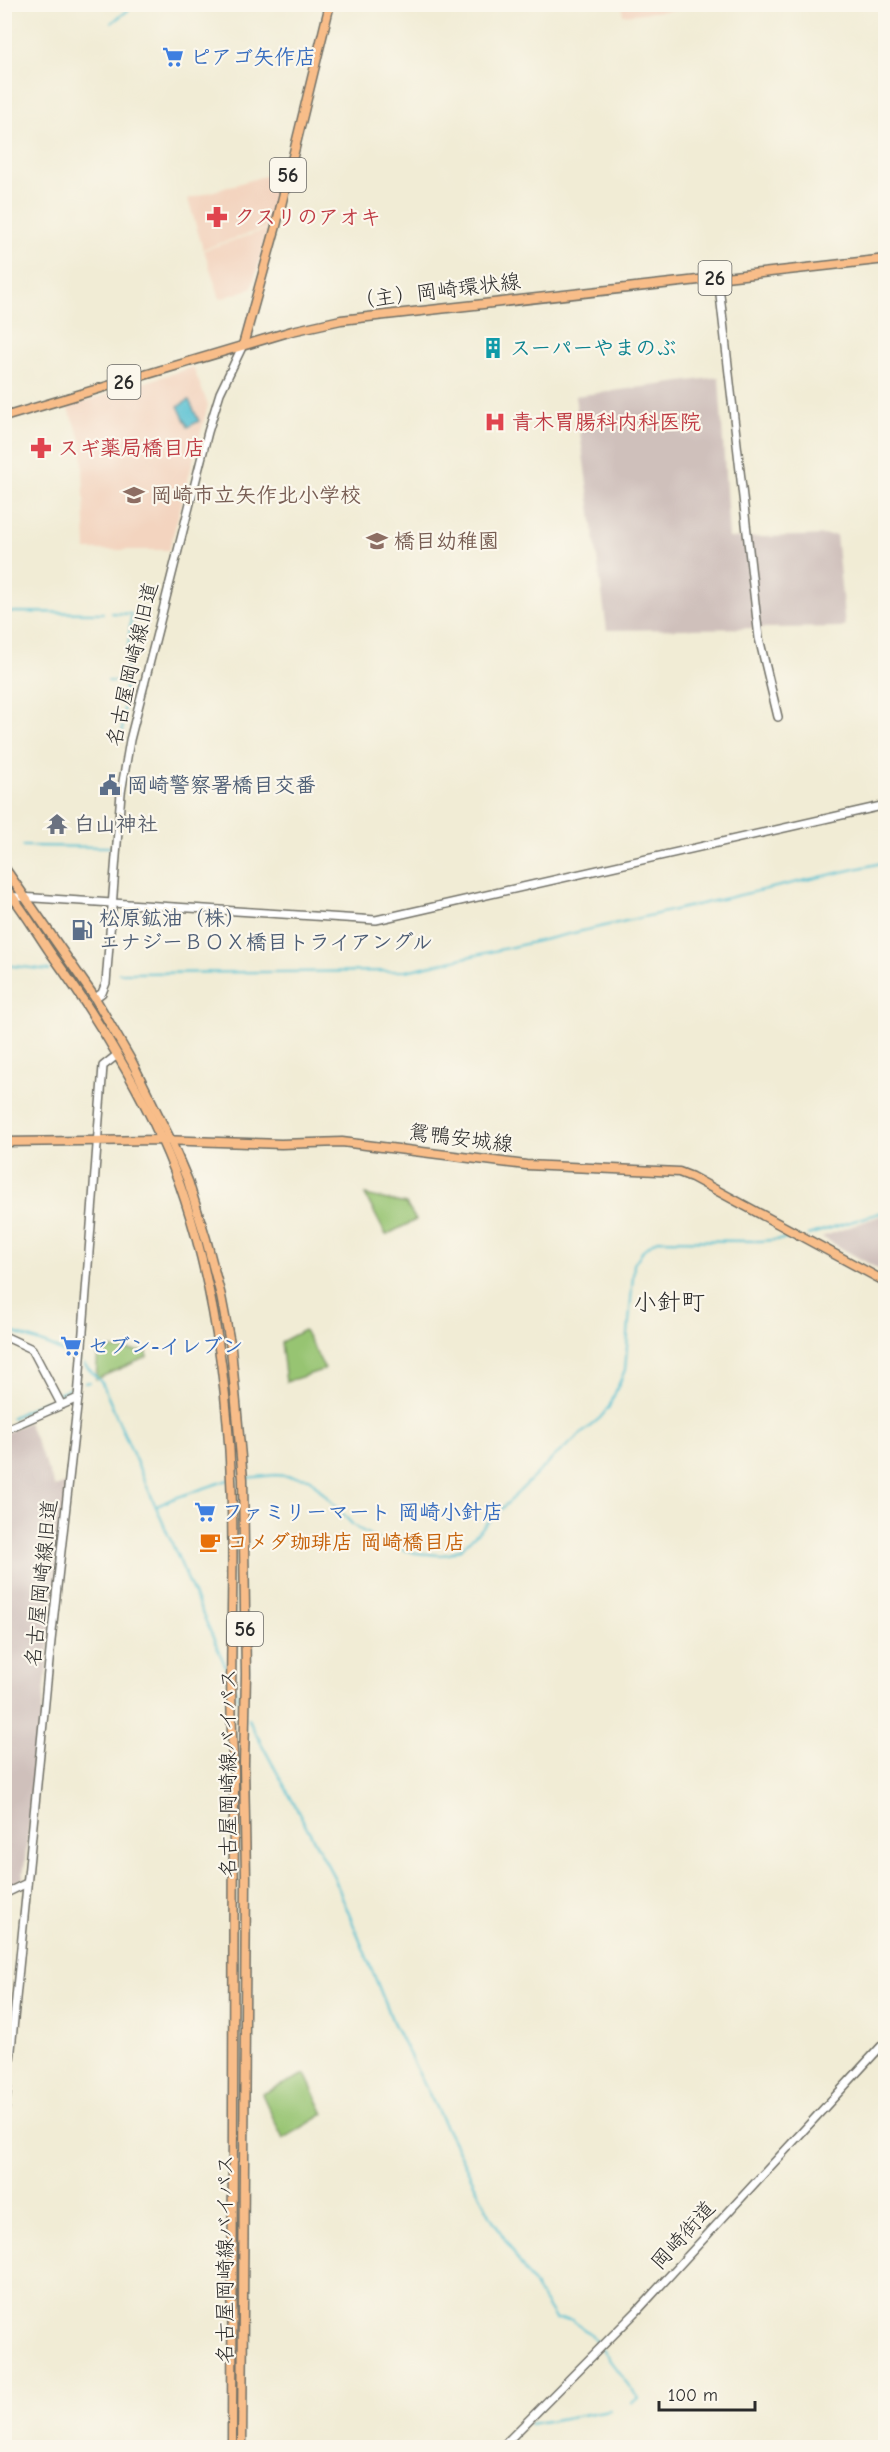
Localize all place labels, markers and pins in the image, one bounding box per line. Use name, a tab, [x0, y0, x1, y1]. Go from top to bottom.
supermarket icon: ピアゴ矢作店	[161, 45, 185, 69]
place label: ピアゴ矢作店	[190, 45, 316, 69]
pharmacy icon: クスリのアオキ	[205, 205, 229, 229]
place label: クスリのアオキ	[234, 205, 381, 229]
building icon: スーパーやまのぶ	[481, 336, 505, 360]
place label: スーパーやまのぶ	[510, 336, 677, 360]
hospital icon: 青木胃腸科内科医院	[483, 410, 507, 434]
place label: 青木胃腸科内科医院	[512, 410, 701, 434]
pharmacy icon: スギ薬局橋目店	[29, 436, 53, 460]
place label: スギ薬局橋目店	[58, 436, 205, 460]
school or university icon: 岡崎市立矢作北小学校	[122, 483, 146, 507]
place label: 岡崎市立矢作北小学校	[151, 483, 361, 507]
school or university icon: 橋目幼稚園	[365, 529, 389, 553]
place label: 橋目幼稚園	[394, 529, 499, 553]
public building icon: 岡崎警察署橋目交番	[98, 773, 122, 797]
place label: 岡崎警察署橋目交番	[127, 773, 316, 797]
temple icon: 白山神社	[45, 812, 69, 836]
place label: 白山神社	[74, 812, 158, 836]
place label: 松原鉱油（株） エナジーＢＯＸ橋目トライアングル	[99, 906, 433, 954]
fuel station icon: 松原鉱油（株） エナジーＢＯＸ橋目トライアングル	[70, 918, 94, 942]
supermarket icon: セブン-イレブン	[59, 1334, 83, 1358]
place label: セブン-イレブン	[88, 1334, 244, 1358]
supermarket icon: ファミリーマート 岡崎小針店	[193, 1500, 217, 1524]
place label: ファミリーマート 岡崎小針店	[222, 1500, 503, 1524]
cafe icon: コメダ珈琲店 岡崎橋目店	[198, 1530, 222, 1554]
place label: コメダ珈琲店 岡崎橋目店	[227, 1530, 465, 1554]

